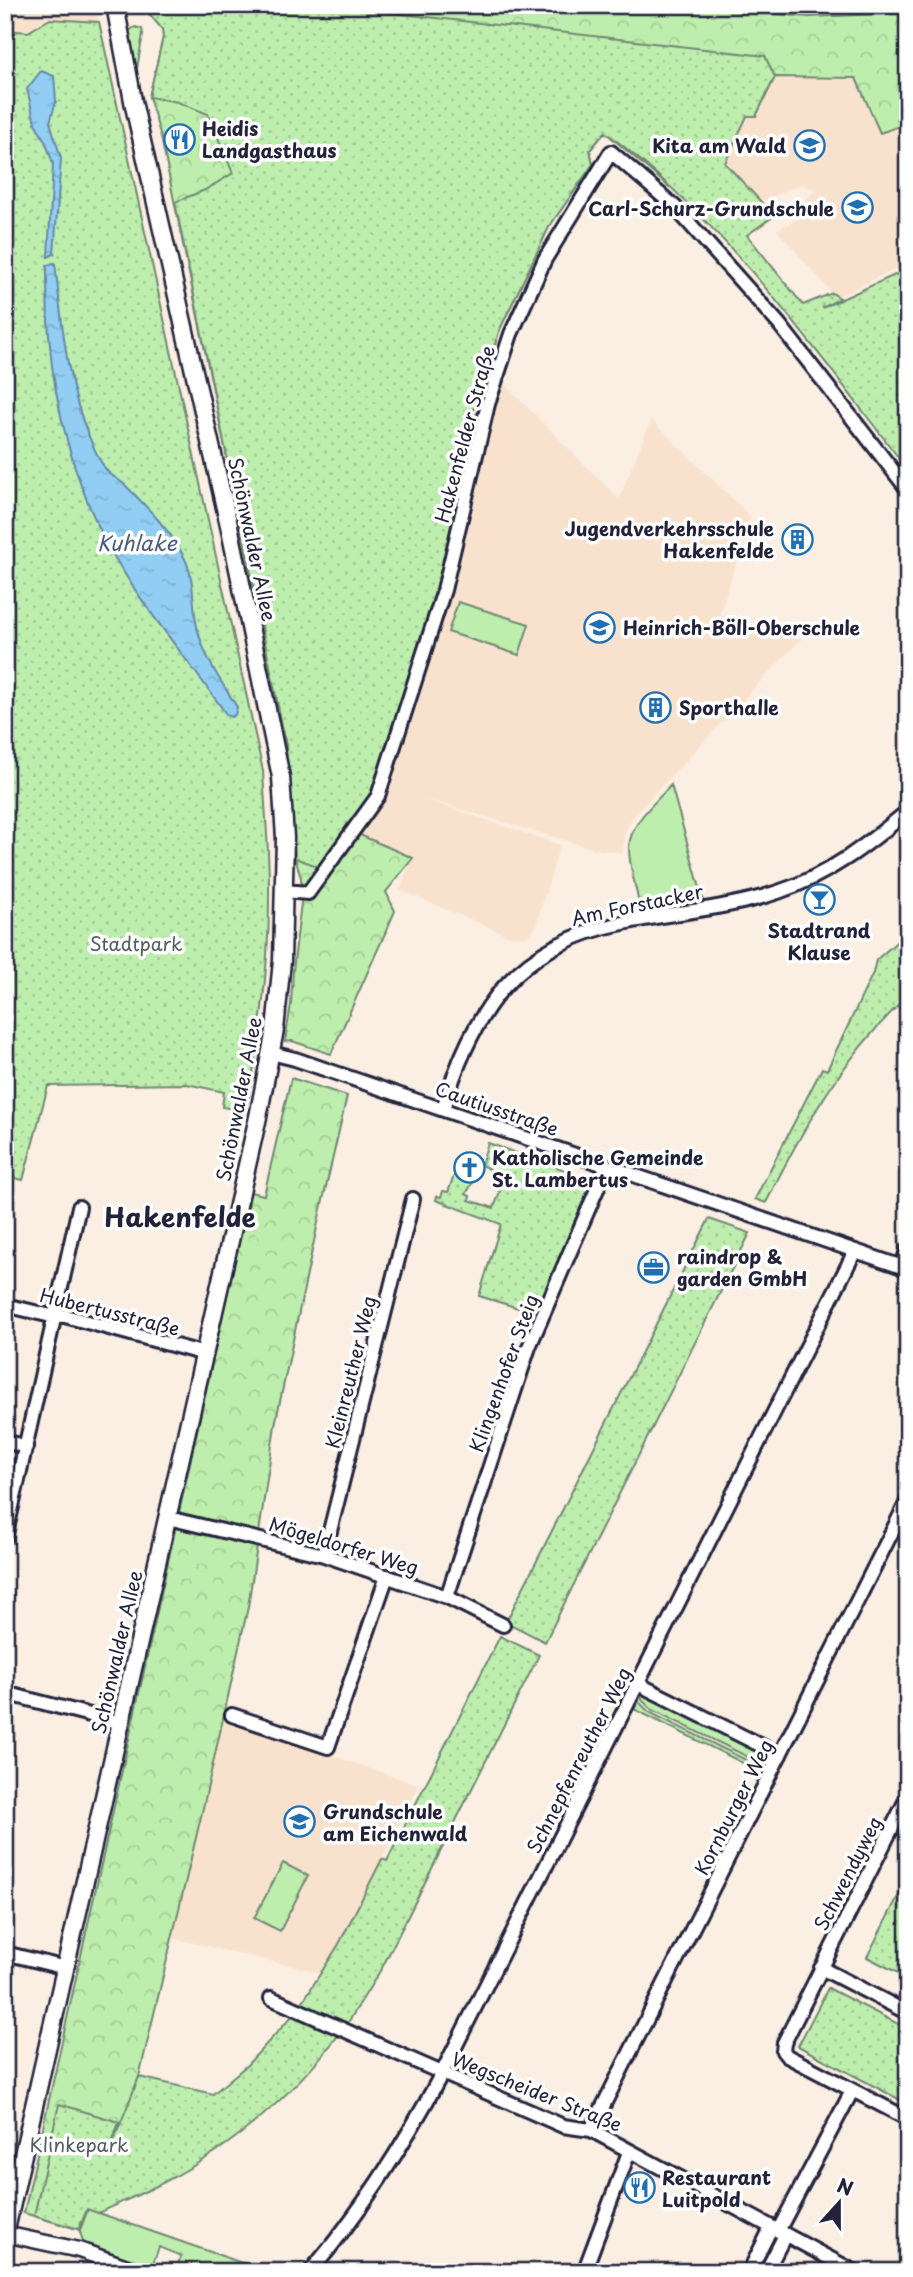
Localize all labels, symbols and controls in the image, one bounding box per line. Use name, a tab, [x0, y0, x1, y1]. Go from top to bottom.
place label: Heidis Landgasthaus	[202, 114, 337, 164]
restaurant icon: Heidis Landgasthaus	[162, 122, 196, 156]
school or university icon: Kita am Wald	[792, 128, 826, 162]
place label: Kita am Wald	[652, 131, 786, 159]
school or university icon: Carl-Schurz-Grundschule	[840, 191, 874, 225]
place label: Carl-Schurz-Grundschule	[588, 194, 834, 222]
street label: Hakenfelder Straße	[427, 342, 501, 526]
street label: Schönwalder Allee	[222, 454, 284, 624]
place label: Jugendverkehrsschule Hakenfelde	[565, 514, 774, 564]
building icon: Jugendverkehrsschule Hakenfelde	[780, 522, 814, 556]
water label: Kuhlake	[97, 526, 179, 558]
school or university icon: Heinrich-Böll-Oberschule	[583, 610, 617, 644]
place label: Heinrich-Böll-Oberschule	[623, 613, 860, 641]
building icon: Sporthalle	[639, 690, 673, 724]
place label: Sporthalle	[679, 693, 779, 721]
street label: Am Forstacker	[568, 876, 706, 932]
bar icon: Stadtrand Klause	[802, 882, 836, 916]
place label: Stadtrand Klause	[768, 916, 871, 966]
park label: Stadtpark	[89, 929, 183, 957]
street label: Schönwalder Allee	[208, 1014, 268, 1184]
street label: Cautiusstraße	[432, 1074, 562, 1142]
place label: Katholische Gemeinde St. Lambertus	[492, 1143, 703, 1193]
church icon: Katholische Gemeinde St. Lambertus	[452, 1151, 486, 1185]
district label: Hakenfelde	[104, 1197, 256, 1236]
place label: raindrop & garden GmbH	[677, 1242, 807, 1292]
office icon: raindrop & garden GmbH	[637, 1250, 671, 1284]
street label: Hubertusstraße	[37, 1280, 183, 1342]
street label: Klingenhofer Steig	[461, 1290, 545, 1456]
street label: Kleinreuther Weg	[317, 1293, 383, 1451]
street label: Mögeldorfer Weg	[266, 1509, 422, 1581]
street label: Schönwalder Allee	[84, 1567, 148, 1737]
street label: Schnepfenreuther Weg	[519, 1662, 637, 1858]
street label: Kornburger Weg	[687, 1734, 779, 1880]
place label: Grundschule am Eichenwald	[323, 1797, 468, 1847]
school or university icon: Grundschule am Eichenwald	[283, 1805, 317, 1839]
street label: Schwendyweg	[806, 1811, 888, 1935]
street label: Wegscheider Straße	[448, 2044, 626, 2138]
park label: Klinkepark	[30, 2130, 129, 2158]
place label: Restaurant Luitpold	[662, 2163, 771, 2213]
north arrow	[804, 2168, 874, 2238]
text: N	[833, 2170, 857, 2202]
restaurant icon: Restaurant Luitpold	[622, 2171, 656, 2205]

